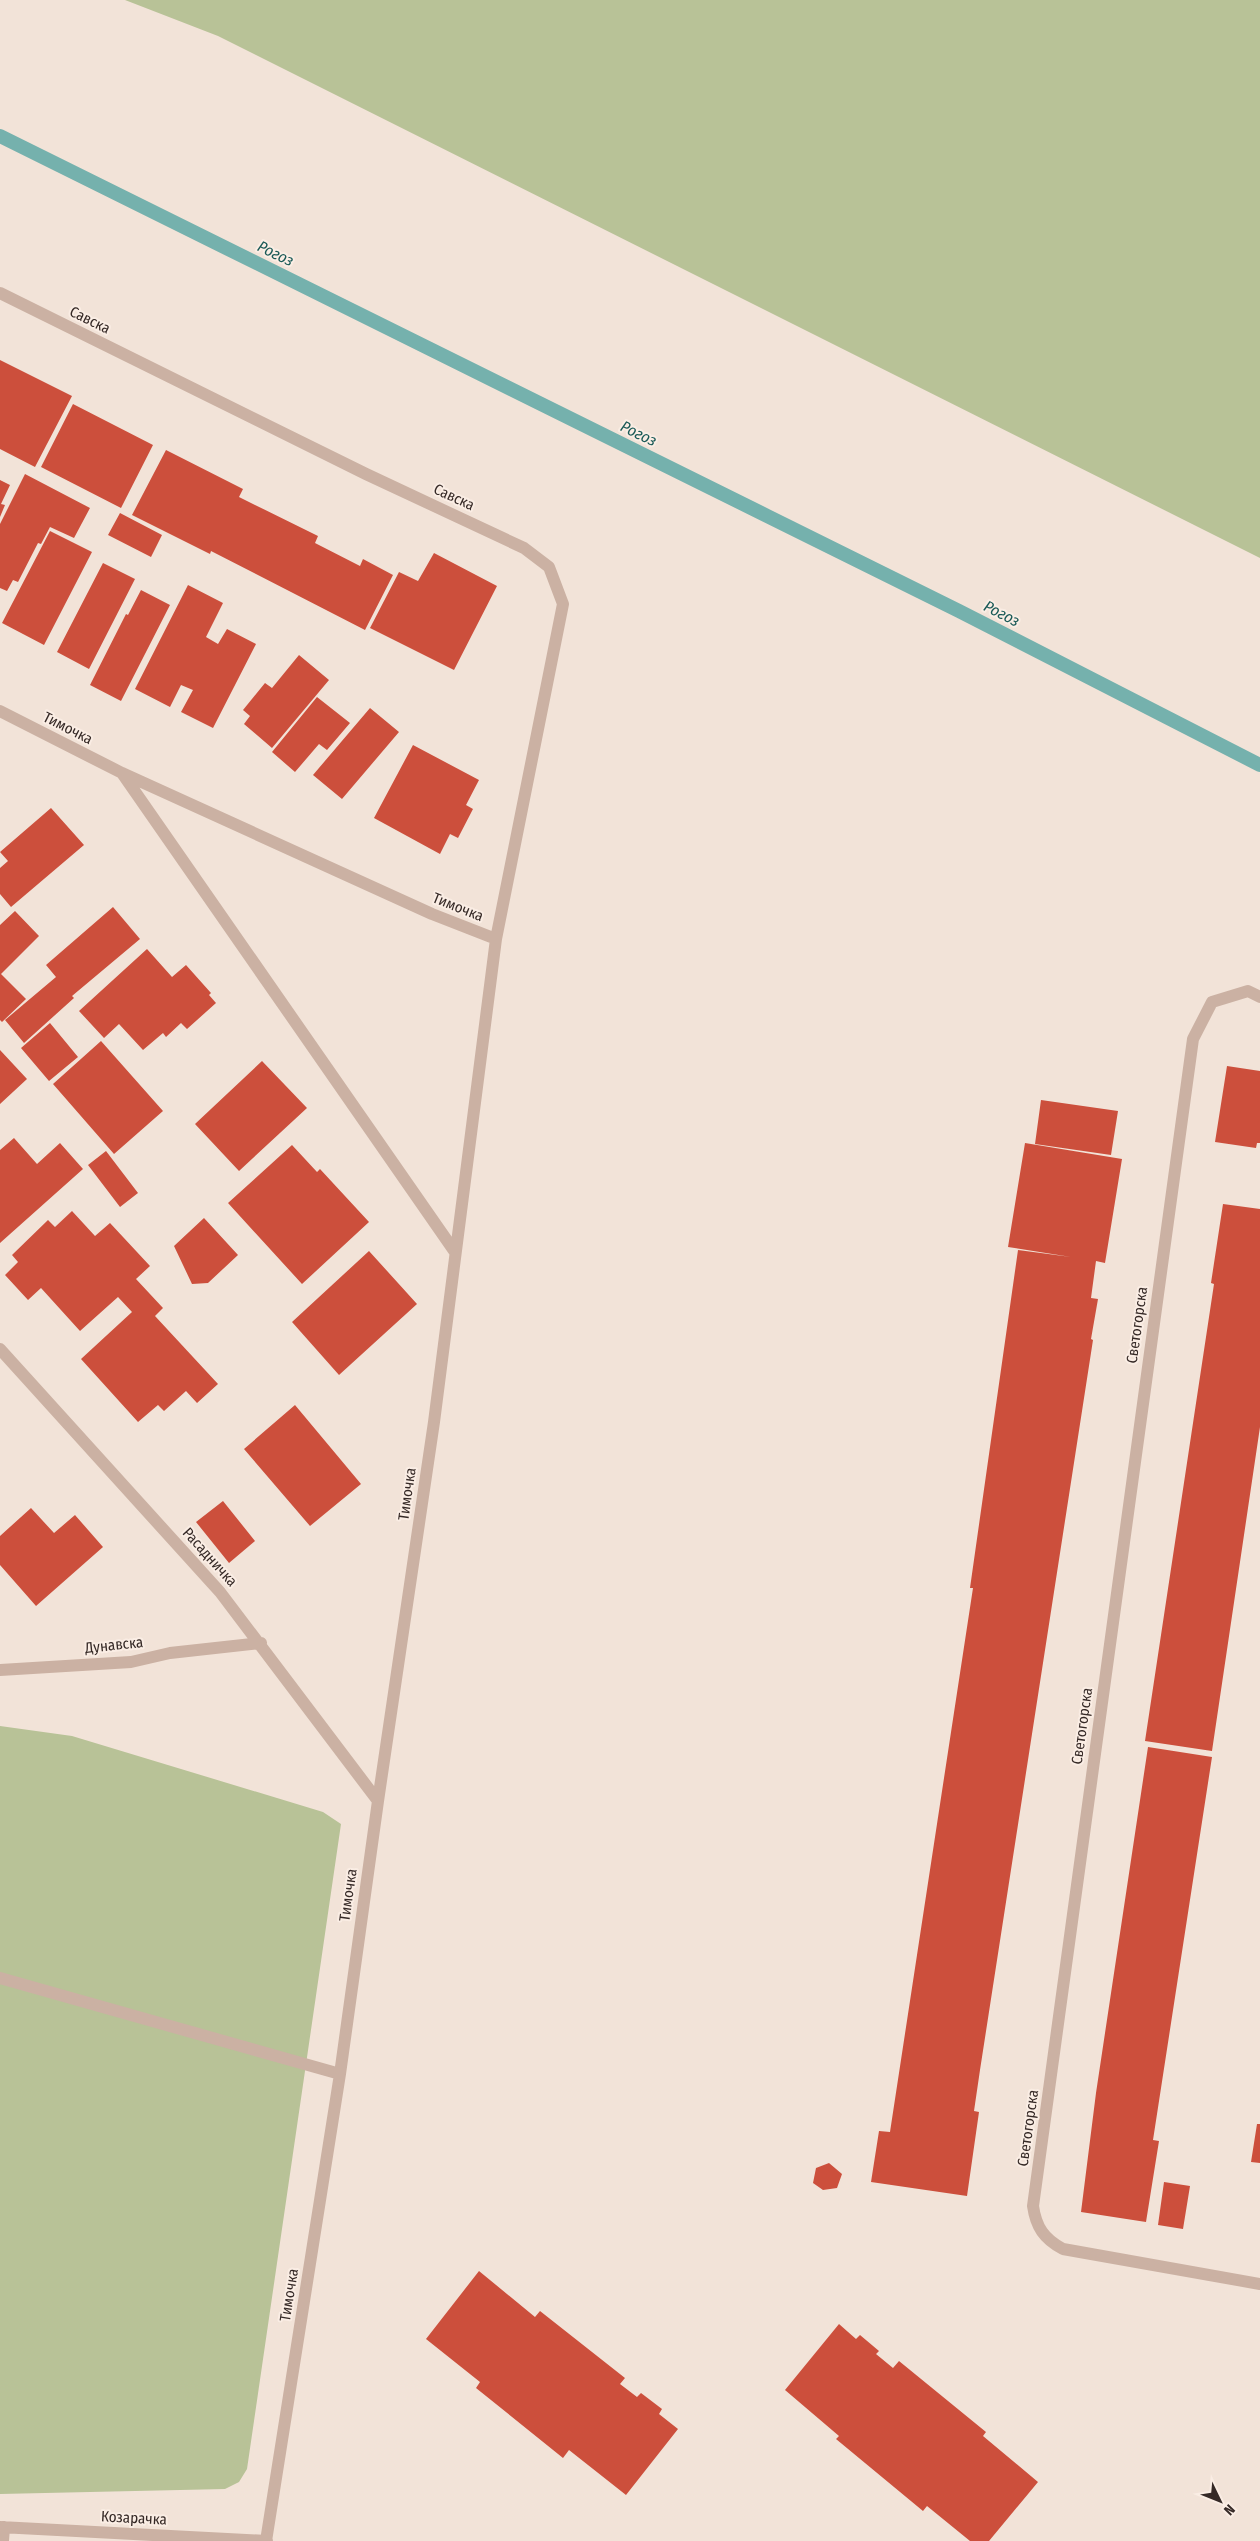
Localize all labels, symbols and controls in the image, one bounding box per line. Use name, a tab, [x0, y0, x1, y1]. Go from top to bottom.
water label: Рогоз	[255, 237, 297, 270]
street label: Савска	[67, 303, 113, 337]
water label: Рогоз	[618, 417, 660, 450]
street label: Савска	[431, 480, 477, 514]
water label: Рогоз	[981, 596, 1023, 631]
street label: Тимочка	[40, 708, 96, 748]
street label: Тимочка	[430, 889, 486, 925]
street label: Светогорска	[1123, 1285, 1151, 1365]
street label: Тимочка	[394, 1466, 420, 1522]
street label: Расадничка	[179, 1524, 241, 1590]
street label: Дунавска	[83, 1633, 144, 1657]
street label: Светогорска	[1068, 1686, 1096, 1766]
street label: Тимочка	[335, 1867, 361, 1923]
street label: Светогорска	[1014, 2088, 1042, 2168]
street label: Тимочка	[276, 2267, 302, 2323]
north arrow	[1195, 2476, 1245, 2526]
text: N	[1220, 2501, 1238, 2518]
street label: Козарачка	[101, 2507, 167, 2529]

